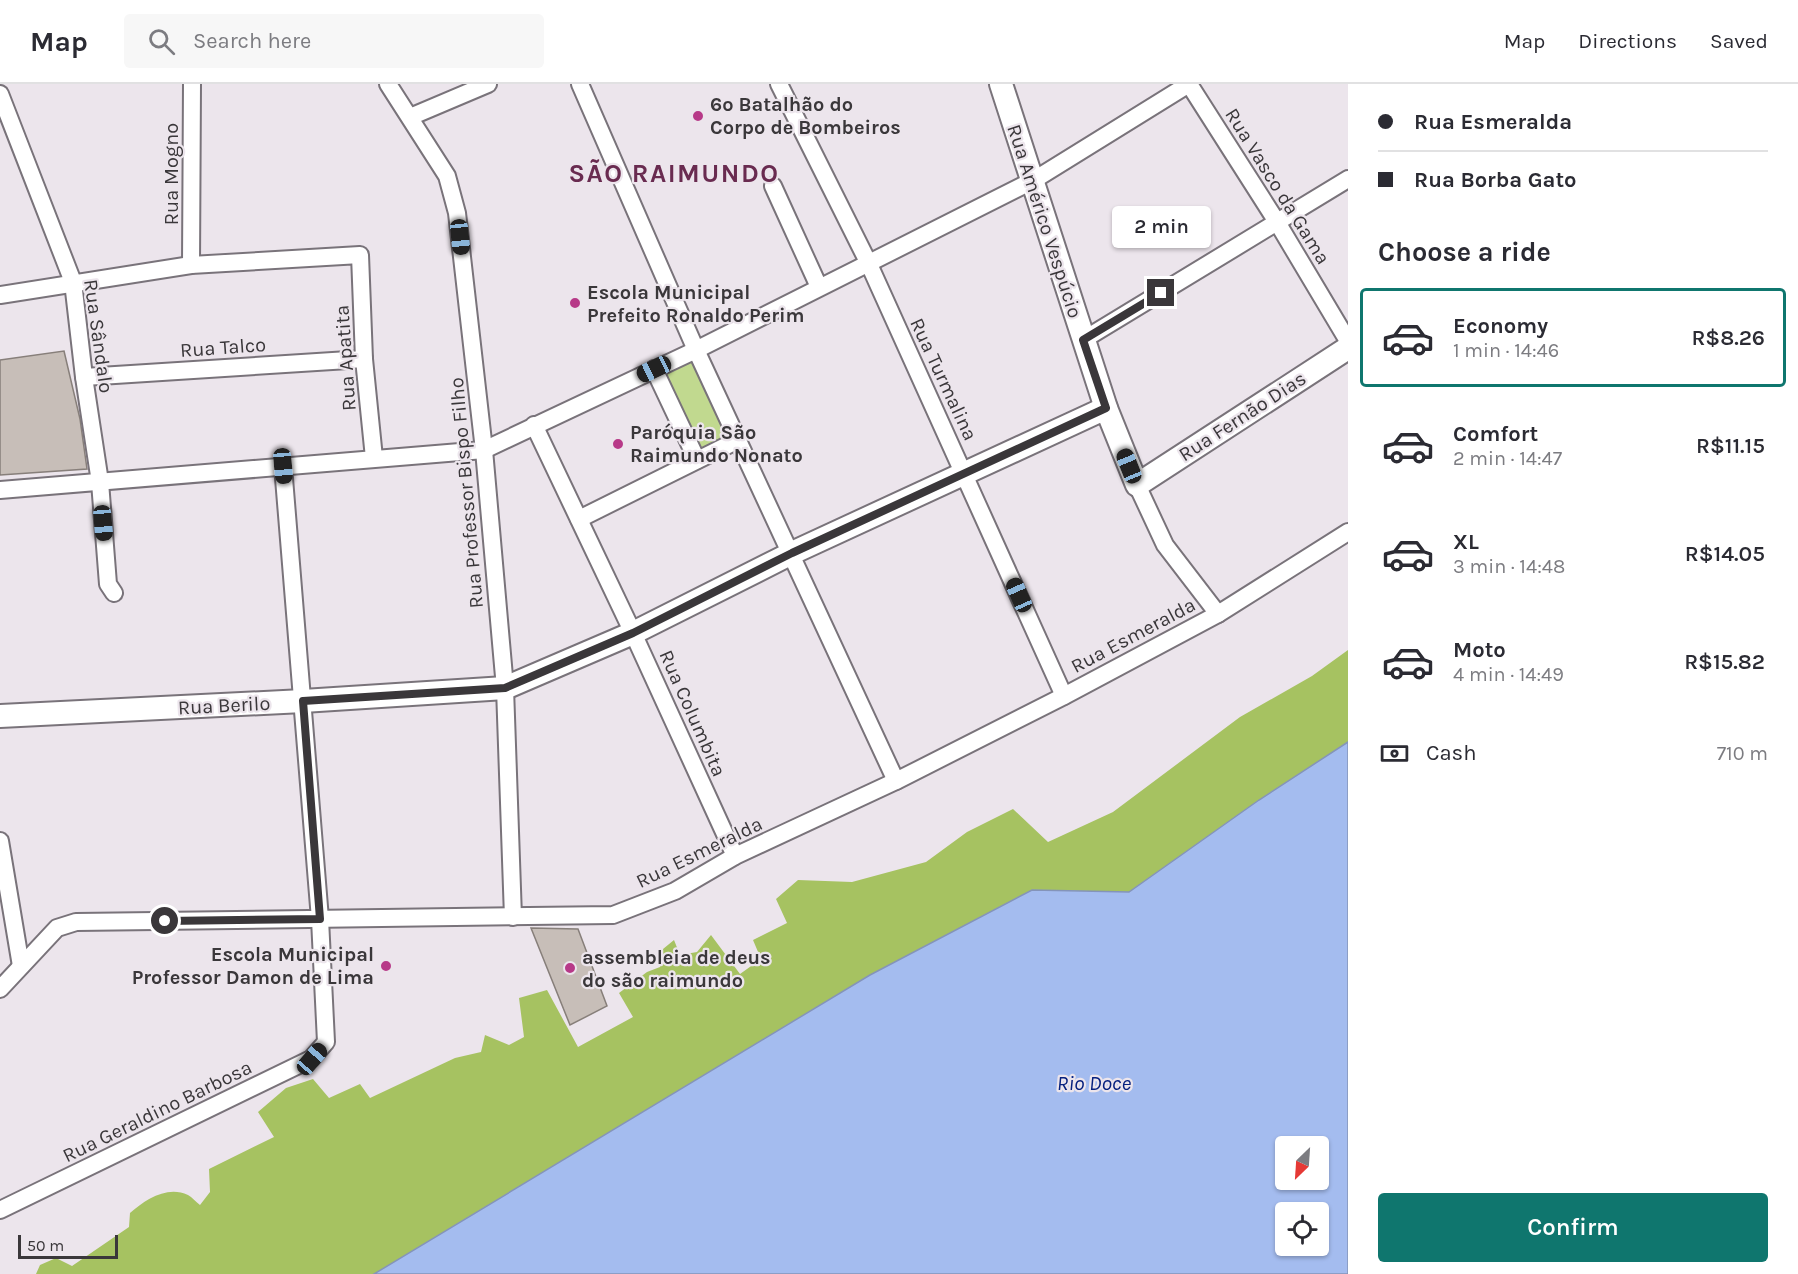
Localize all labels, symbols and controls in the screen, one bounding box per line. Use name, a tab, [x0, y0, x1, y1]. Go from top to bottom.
search box	[124, 14, 544, 68]
text: Map	[30, 25, 88, 58]
icon: search	[145, 25, 178, 58]
text: Search here	[193, 28, 311, 54]
text: Map	[1504, 29, 1545, 53]
text: Directions	[1578, 29, 1677, 53]
text: Saved	[1710, 29, 1768, 53]
place label: 6º Batalhão do Corpo de Bombeiros	[710, 93, 901, 139]
street label: Rua Vasco da Gama	[1220, 104, 1335, 268]
marker: 6º Batalhão do Corpo de Bombeiros	[691, 109, 705, 123]
text: Rua Esmeralda	[1414, 109, 1572, 135]
street label: Rua Américo Vespúcio	[1002, 121, 1087, 321]
street label: Rua Mogno	[160, 123, 183, 225]
district label: SÃO RAIMUNDO	[569, 158, 780, 189]
text: Rua Borba Gato	[1414, 167, 1577, 193]
callout: 2 min	[1112, 206, 1210, 248]
text: 2 min	[1134, 215, 1189, 238]
car	[449, 218, 471, 256]
text: Choose a ride	[1378, 236, 1551, 268]
street label: Rua Sândalo	[79, 278, 118, 394]
route end	[1147, 279, 1174, 306]
place label: Escola Municipal Prefeito Ronaldo Perim	[587, 281, 805, 327]
marker: Escola Municipal Prefeito Ronaldo Perim	[568, 296, 582, 310]
street label: Rua Apatita	[330, 304, 361, 412]
icon: car	[1381, 311, 1435, 365]
text: Economy	[1453, 313, 1548, 339]
street label: Rua Turmalina	[905, 314, 982, 444]
text: R$8.26	[1691, 325, 1765, 351]
street label: Rua Talco	[179, 333, 267, 362]
text: 1 min · 14:46	[1453, 339, 1559, 362]
car	[634, 353, 674, 385]
street label: Rua Fernão Dias	[1174, 367, 1310, 466]
street label: Rua Professor Bispo Filho	[445, 377, 488, 609]
icon: car	[1381, 419, 1435, 473]
place label: Paróquia São Raimundo Nonato	[630, 421, 803, 467]
text: Comfort	[1453, 421, 1538, 447]
text: R$11.15	[1696, 433, 1765, 459]
marker: Paróquia São Raimundo Nonato	[611, 437, 625, 451]
car	[1114, 446, 1144, 486]
car	[272, 447, 294, 485]
text: 2 min · 14:47	[1453, 447, 1562, 470]
car	[92, 504, 114, 542]
icon: car	[1381, 527, 1435, 581]
text: XL	[1453, 529, 1479, 555]
text: R$14.05	[1685, 541, 1765, 567]
text: 3 min · 14:48	[1453, 555, 1565, 578]
car	[1003, 575, 1035, 615]
street label: Rua Esmeralda	[1067, 593, 1199, 678]
icon: car	[1381, 635, 1435, 689]
text: Moto	[1453, 637, 1506, 663]
street label: Rua Columbita	[654, 646, 731, 780]
text: R$15.82	[1684, 649, 1765, 675]
text: 4 min · 14:49	[1453, 663, 1564, 686]
street label: Rua Berilo	[177, 692, 271, 719]
icon: cash	[1378, 737, 1411, 770]
text: Cash	[1426, 740, 1476, 766]
text: 710 m	[1717, 742, 1768, 765]
street label: Rua Esmeralda	[632, 812, 766, 893]
route start	[151, 907, 178, 934]
place label: Escola Municipal Professor Damon de Lima	[132, 943, 374, 989]
place label: assembleia de deus do são raimundo	[582, 946, 771, 992]
marker: Escola Municipal Professor Damon de Lima	[379, 959, 393, 973]
marker: assembleia de deus do são raimundo	[563, 961, 577, 975]
car	[293, 1040, 331, 1078]
street label: Rua Geraldino Barbosa	[59, 1056, 256, 1167]
water label: Rio Doce	[1057, 1071, 1131, 1095]
north arrow	[1275, 1136, 1329, 1190]
map controls	[1275, 1136, 1329, 1256]
button: Confirm	[1378, 1193, 1768, 1262]
button: locate	[1275, 1202, 1329, 1256]
scale bar	[18, 1232, 118, 1260]
text: 50 m	[27, 1236, 64, 1255]

